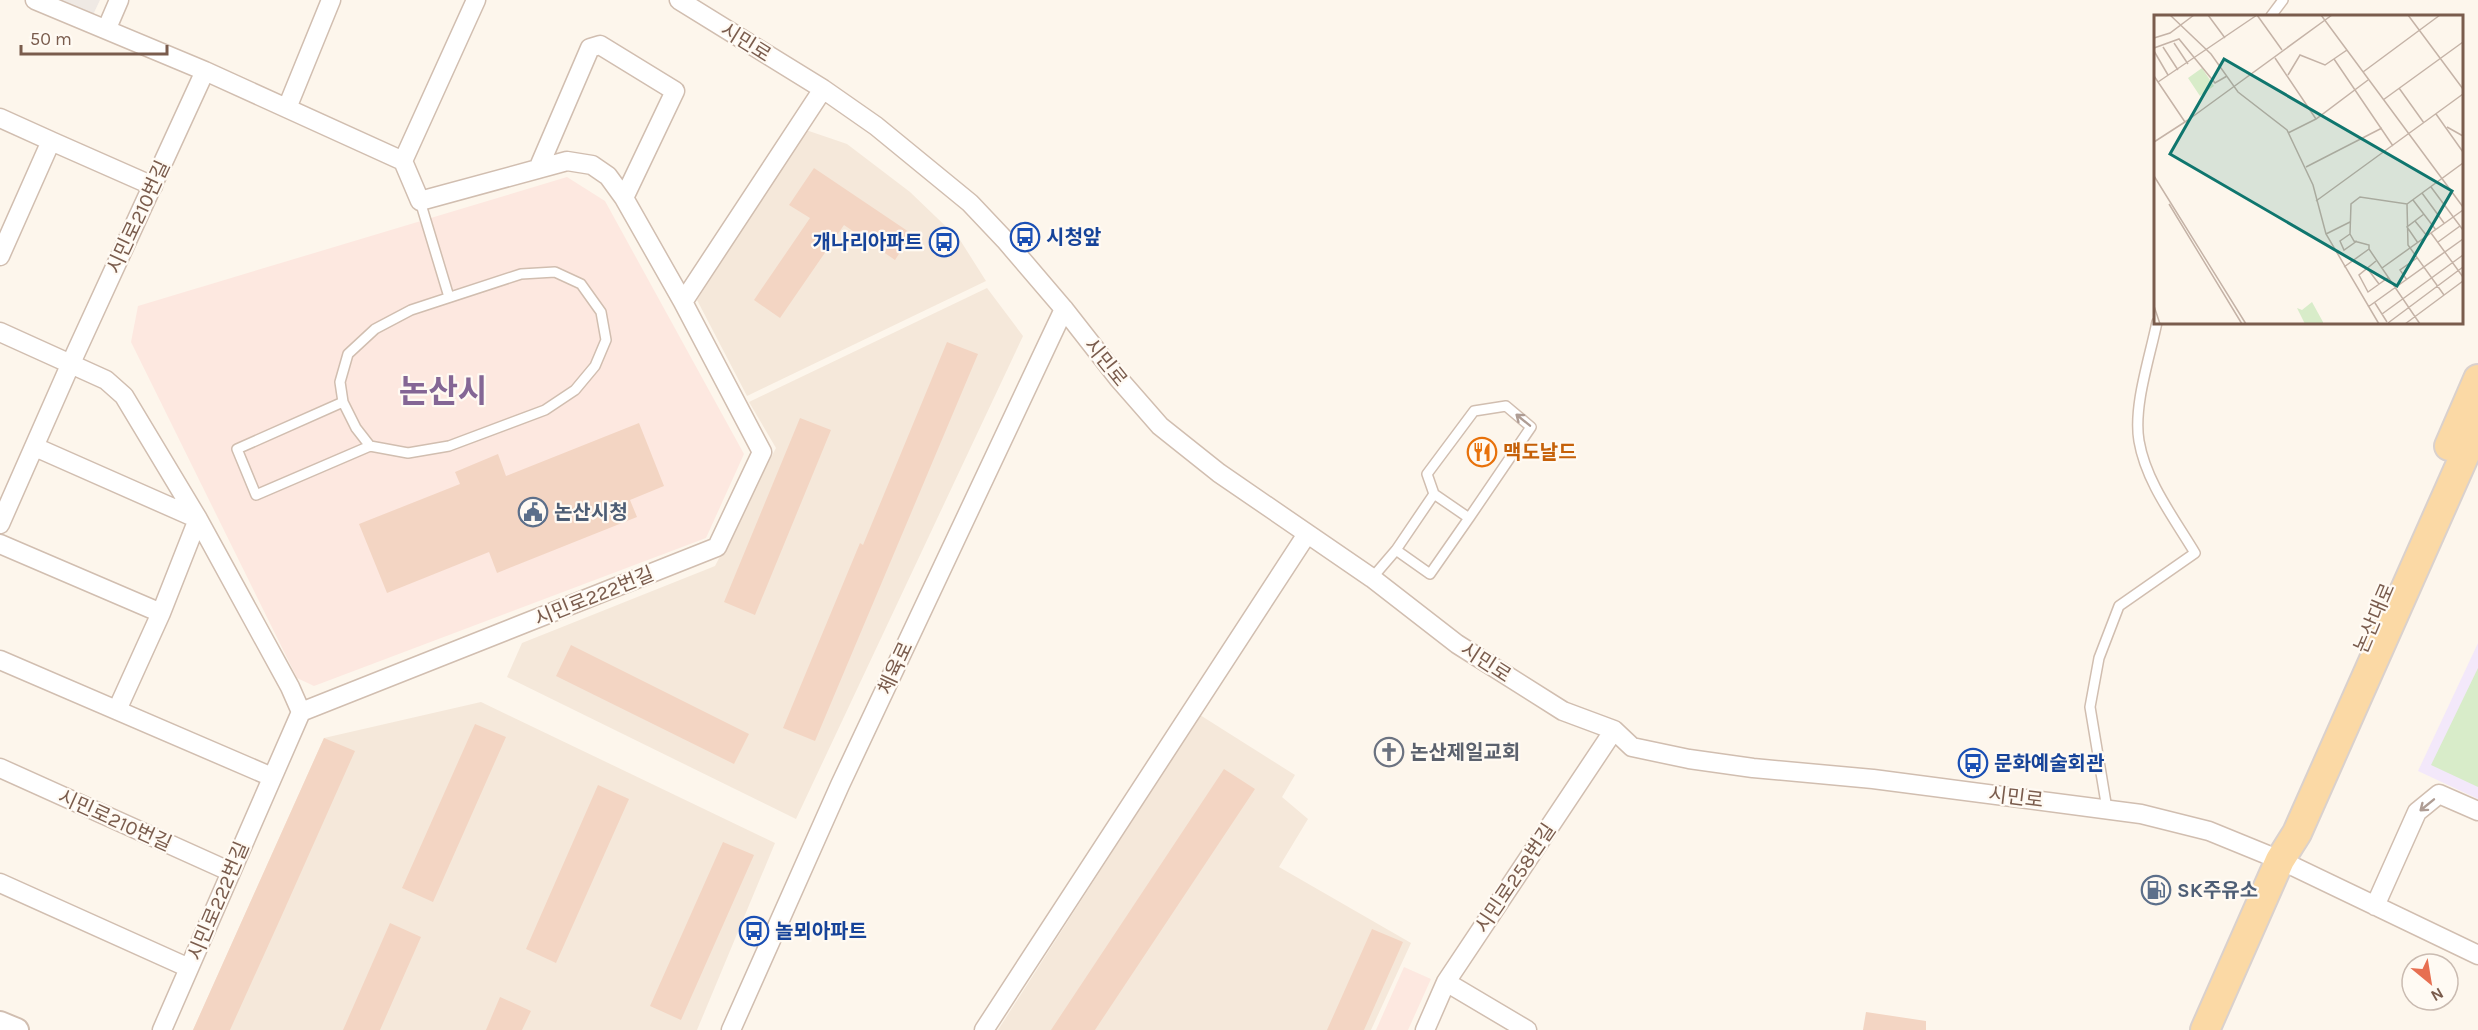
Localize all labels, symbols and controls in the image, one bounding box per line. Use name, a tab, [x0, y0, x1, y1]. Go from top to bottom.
inset map	[2154, 15, 2463, 324]
scale bar	[21, 18, 166, 56]
street label: 시민로	[716, 18, 775, 67]
text: 50 m	[30, 28, 72, 50]
street label: 시민로210번길	[102, 157, 175, 277]
bus stop icon: 시청앞	[1009, 221, 1041, 253]
bus stop icon: 개나리아파트	[928, 226, 960, 258]
place label: 시청앞	[1046, 226, 1102, 249]
place label: 개나리아파트	[813, 231, 923, 254]
street label: 시민로	[1079, 334, 1132, 391]
district label: 논산시	[399, 373, 487, 410]
one-way arrow	[1515, 413, 1531, 426]
restaurant icon: 맥도날드	[1466, 436, 1498, 468]
place label: 맥도날드	[1503, 441, 1577, 464]
public building icon: 논산시청	[517, 496, 549, 528]
place label: 논산시청	[554, 501, 628, 524]
street label: 시민로222번길	[531, 562, 657, 631]
street label: 논산대로	[2349, 580, 2399, 657]
street label: 체육로	[873, 638, 918, 698]
street label: 시민로	[1456, 638, 1515, 687]
church icon: 논산제일교회	[1373, 736, 1405, 768]
place label: 논산제일교회	[1410, 741, 1520, 764]
bus stop icon: 문화예술회관	[1957, 747, 1989, 779]
place label: 문화예술회관	[1994, 752, 2105, 775]
street label: 시민로	[1987, 783, 2045, 812]
street label: 시민로210번길	[54, 785, 175, 856]
one-way arrow	[2419, 798, 2435, 811]
street label: 시민로258번길	[1470, 819, 1561, 937]
street label: 시민로222번길	[183, 838, 254, 964]
fuel station icon: SK주유소	[2140, 874, 2172, 906]
place label: SK주유소	[2177, 879, 2258, 902]
bus stop icon: 놀뫼아파트	[738, 915, 770, 947]
place label: 놀뫼아파트	[775, 920, 867, 943]
north arrow	[2400, 952, 2460, 1012]
text: N	[2428, 983, 2447, 1006]

